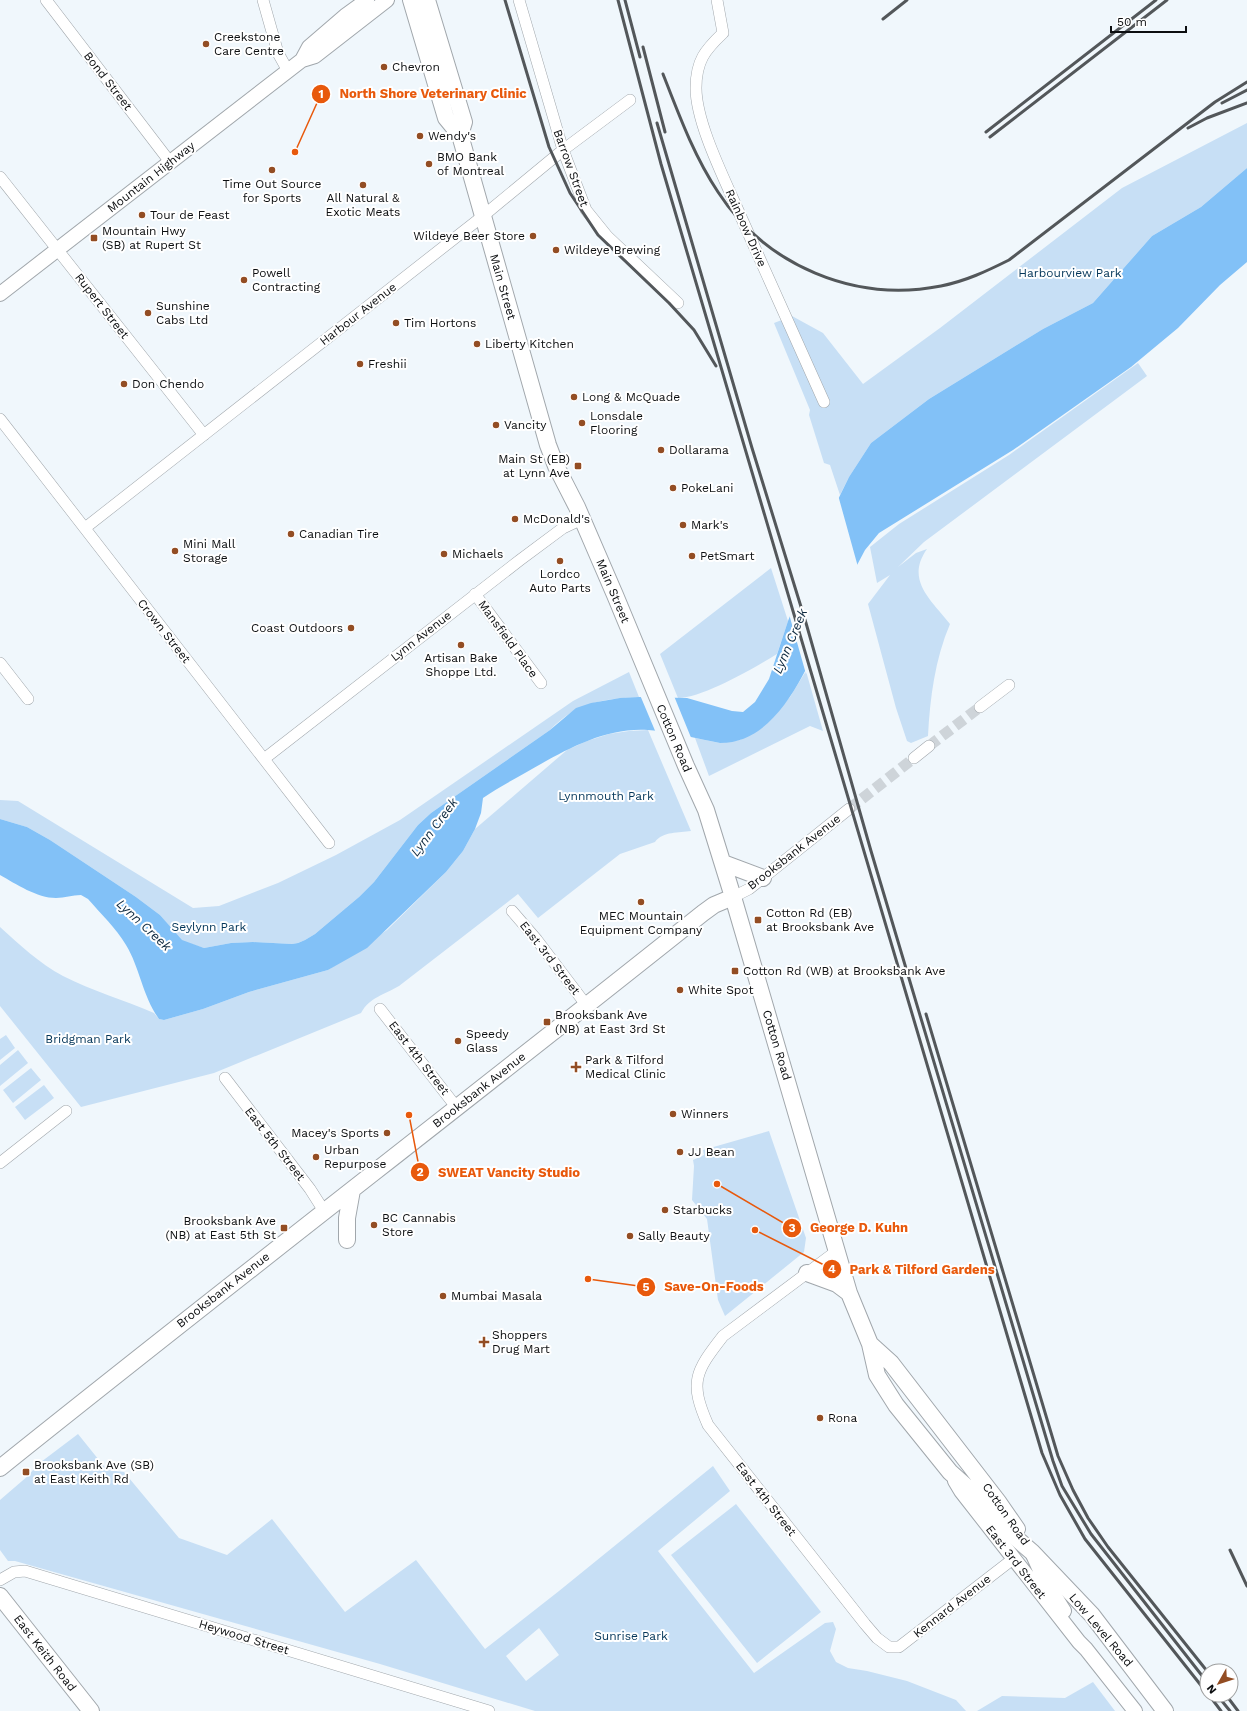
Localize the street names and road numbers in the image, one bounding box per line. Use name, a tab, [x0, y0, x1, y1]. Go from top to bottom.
street label: Bond Street	[81, 49, 135, 113]
street label: Barrow Street	[551, 127, 591, 209]
street label: Mountain Highway	[105, 138, 198, 215]
street label: Rainbow Drive	[723, 187, 769, 269]
street label: Main Street	[487, 252, 519, 322]
street label: Rupert Street	[72, 270, 132, 342]
street label: Harbour Avenue	[317, 280, 399, 348]
street label: Main Street	[593, 557, 633, 625]
street label: Crown Street	[135, 596, 193, 666]
street label: Mansfield Place	[475, 598, 541, 680]
street label: Lynn Avenue	[388, 608, 454, 664]
street label: Cotton Road	[653, 702, 695, 774]
street label: Brooksbank Avenue	[745, 811, 843, 893]
street label: East 3rd Street	[517, 918, 583, 998]
street label: Cotton Road	[760, 1008, 794, 1082]
street label: East 4th Street	[386, 1018, 452, 1098]
street label: Brooksbank Avenue	[430, 1049, 528, 1131]
street label: East 5th Street	[242, 1104, 308, 1184]
street label: Brooksbank Avenue	[174, 1249, 272, 1331]
street label: East 4th Street	[733, 1459, 799, 1539]
street label: Cotton Road	[979, 1480, 1033, 1548]
street label: East 3rd Street	[983, 1522, 1049, 1602]
street label: Kennard Avenue	[911, 1571, 993, 1641]
street label: Low Level Road	[1066, 1590, 1136, 1670]
street label: East Keith Road	[11, 1612, 79, 1694]
street label: Heywood Street	[197, 1617, 291, 1657]

